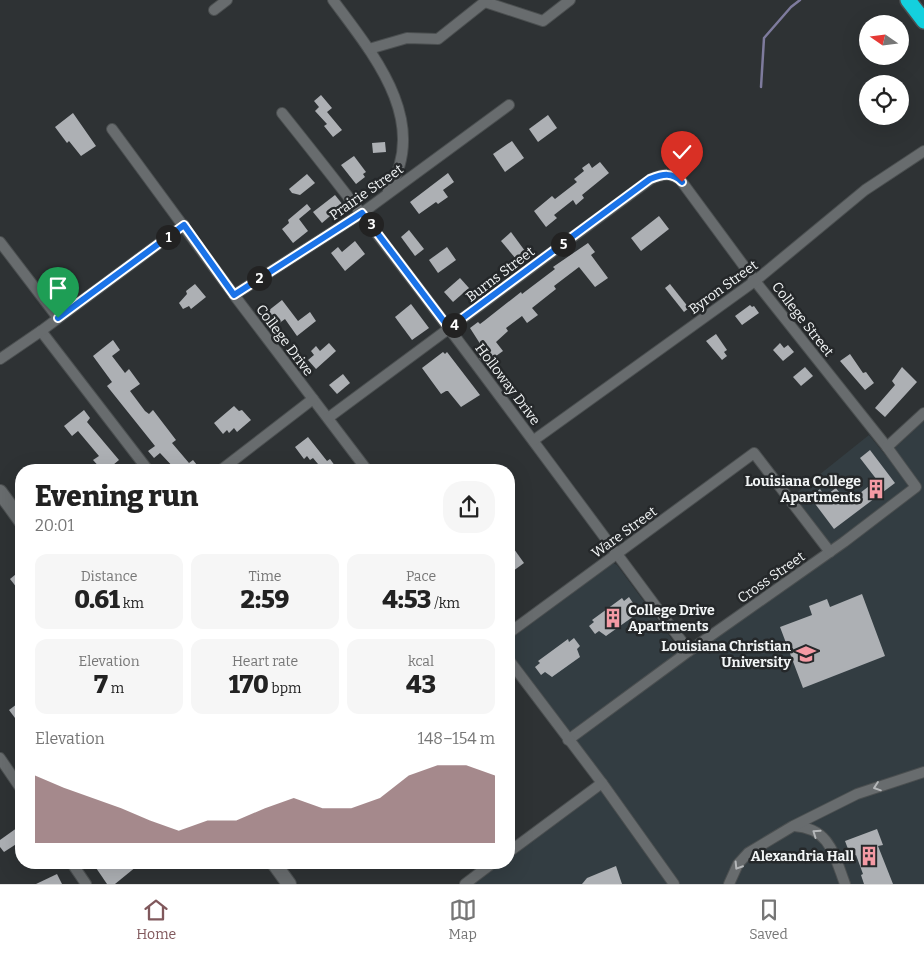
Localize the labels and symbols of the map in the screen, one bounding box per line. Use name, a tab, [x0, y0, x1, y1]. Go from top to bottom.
north arrow	[859, 15, 909, 65]
pin	[661, 131, 703, 182]
street label: Prairie Street	[326, 161, 406, 224]
pin: 3	[358, 212, 384, 236]
pin: 1	[156, 224, 180, 250]
pin: 5	[550, 232, 576, 256]
street label: Burns Street	[463, 243, 538, 306]
street label: Byron Street	[686, 257, 761, 318]
pin: 2	[246, 266, 272, 290]
pin	[37, 267, 79, 318]
street label: College Street	[768, 279, 837, 360]
street label: College Drive	[252, 301, 317, 379]
pin: 4	[442, 312, 466, 338]
street label: Holloway Drive	[471, 340, 544, 428]
place label: Louisiana College Apartments	[745, 473, 861, 506]
building icon: Louisiana College Apartments	[865, 478, 887, 500]
street label: Ware Street	[588, 503, 660, 562]
street label: Cross Street	[734, 548, 808, 607]
place label: College Drive Apartments	[628, 602, 715, 635]
building icon: College Drive Apartments	[602, 607, 624, 629]
place label: Louisiana Christian University	[661, 638, 791, 671]
school or university icon: Louisiana Christian University	[795, 643, 817, 665]
one-way arrow	[874, 781, 882, 791]
one-way arrow	[812, 830, 822, 839]
building icon: Alexandria Hall	[858, 845, 880, 867]
place label: Alexandria Hall	[751, 848, 855, 865]
one-way arrow	[735, 861, 745, 870]

